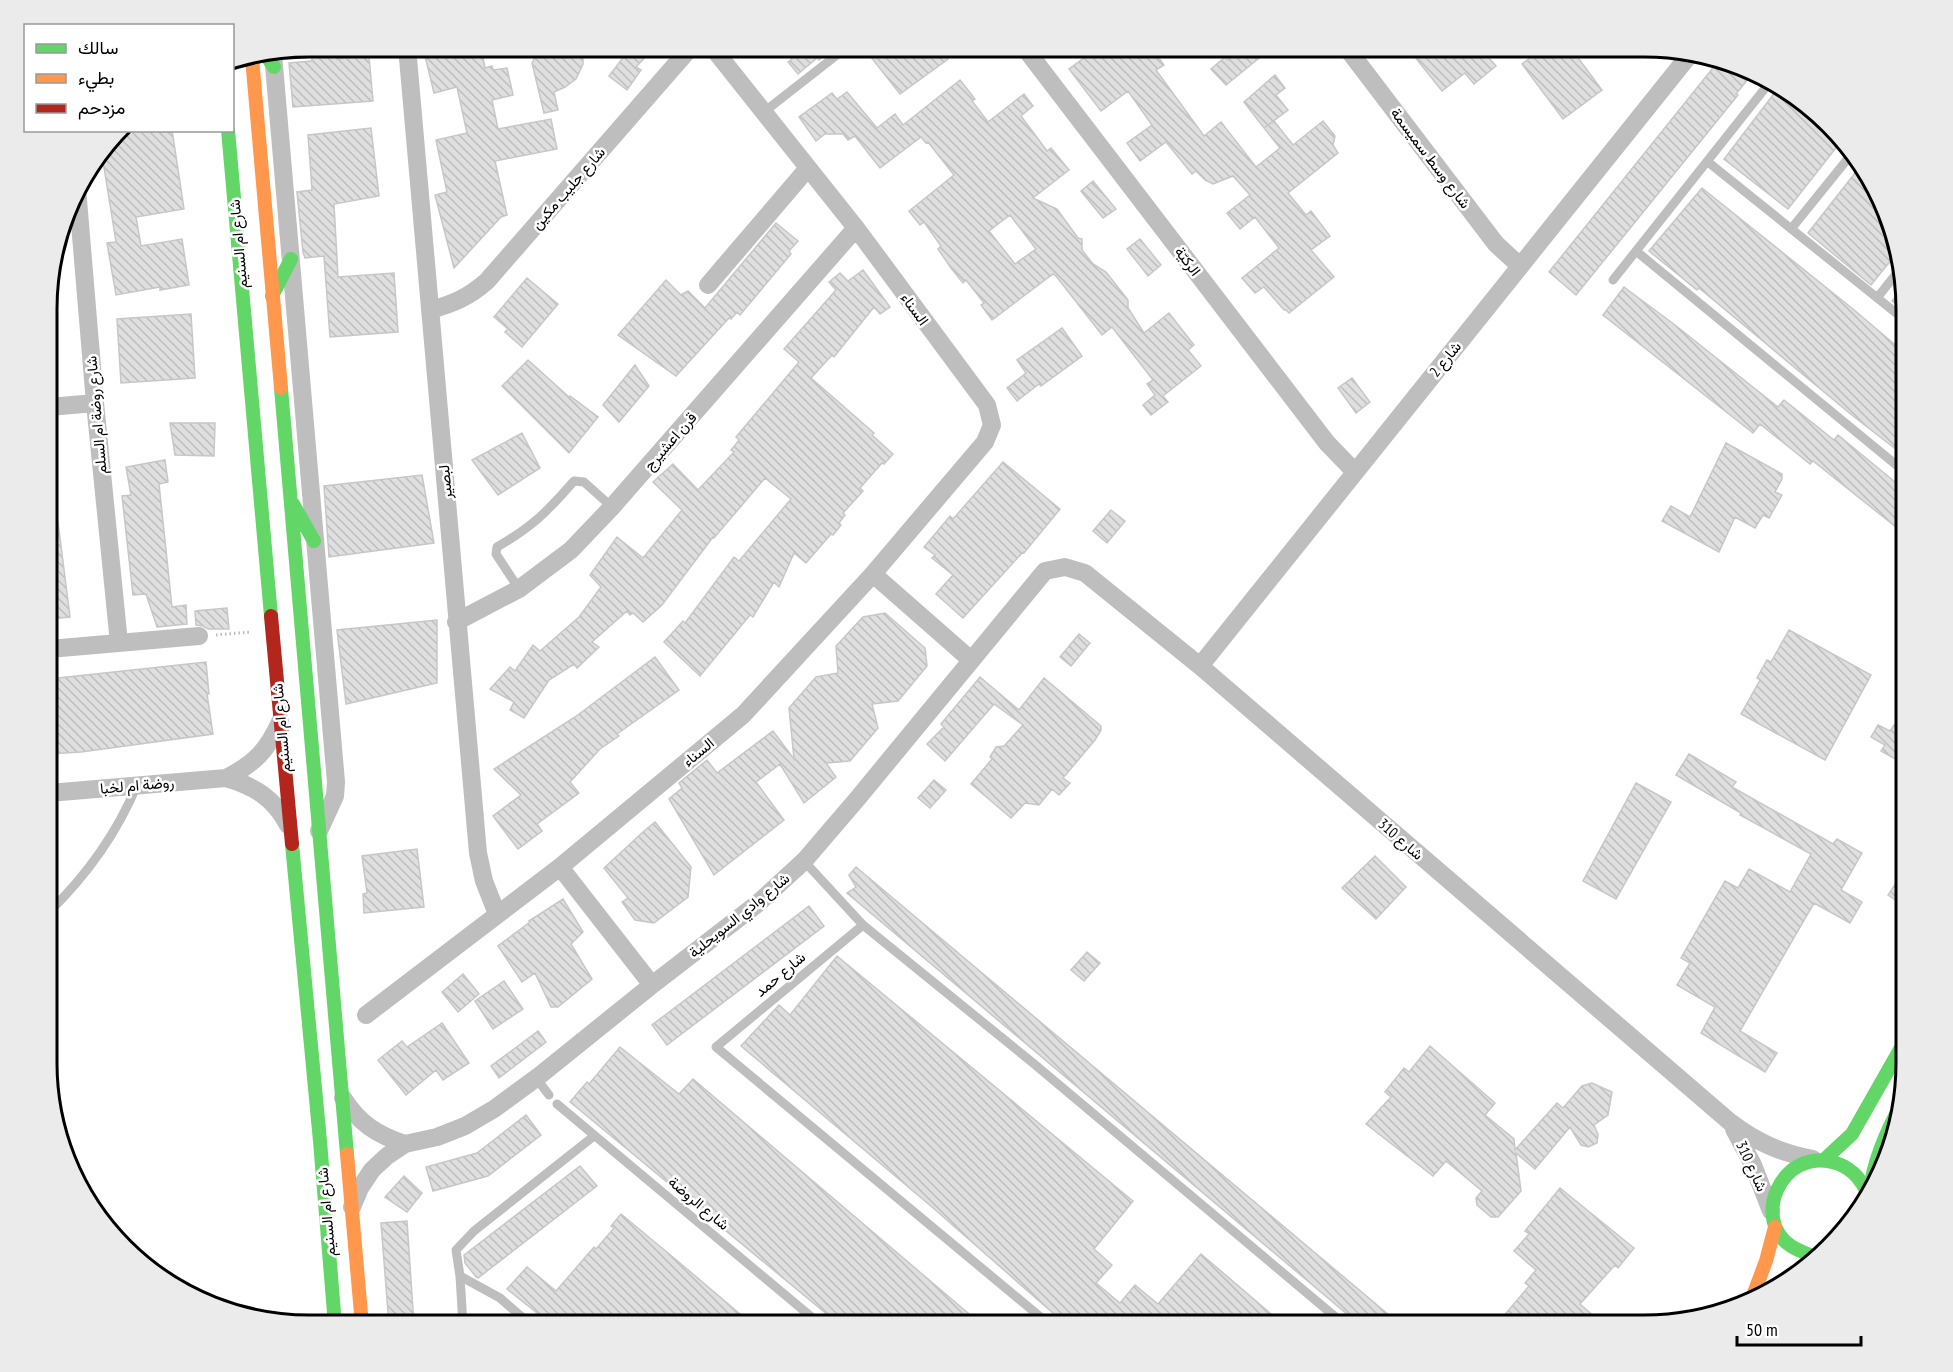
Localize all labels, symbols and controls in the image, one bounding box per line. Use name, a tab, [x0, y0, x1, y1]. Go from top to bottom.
legend	[24, 24, 234, 132]
text: سالك	[78, 36, 118, 59]
text: بطيء	[78, 66, 114, 93]
text: مزدحم	[78, 96, 125, 120]
street label: شارع وسط سميسمة	[1385, 104, 1475, 214]
street label: شارع جليب مكين	[527, 143, 611, 234]
street label: شارع ام السنيم	[225, 198, 253, 289]
street label: الركيّة	[1171, 242, 1205, 280]
street label: السناء	[897, 289, 933, 329]
street label: شارع 2	[1425, 337, 1467, 382]
street label: شارع روضة ام السلم	[81, 355, 113, 475]
street label: قرن اعشيرج	[639, 408, 702, 475]
street label: لبصير	[434, 464, 456, 501]
street label: شارع ام السنيم	[268, 682, 296, 773]
street label: السناء	[678, 733, 718, 771]
street label: روضة ام لخبا	[99, 772, 175, 799]
street label: شارع 310	[1373, 814, 1428, 865]
street label: شارع وادي السويحلية	[685, 868, 796, 965]
street label: شارع حمد	[751, 947, 810, 1002]
street label: شارع 310	[1730, 1138, 1772, 1195]
street label: شارع ام السنيم	[313, 1166, 341, 1257]
street label: شارع الروضة	[663, 1172, 733, 1236]
scale bar	[1737, 1309, 1862, 1347]
text: 50 m	[1746, 1318, 1778, 1341]

